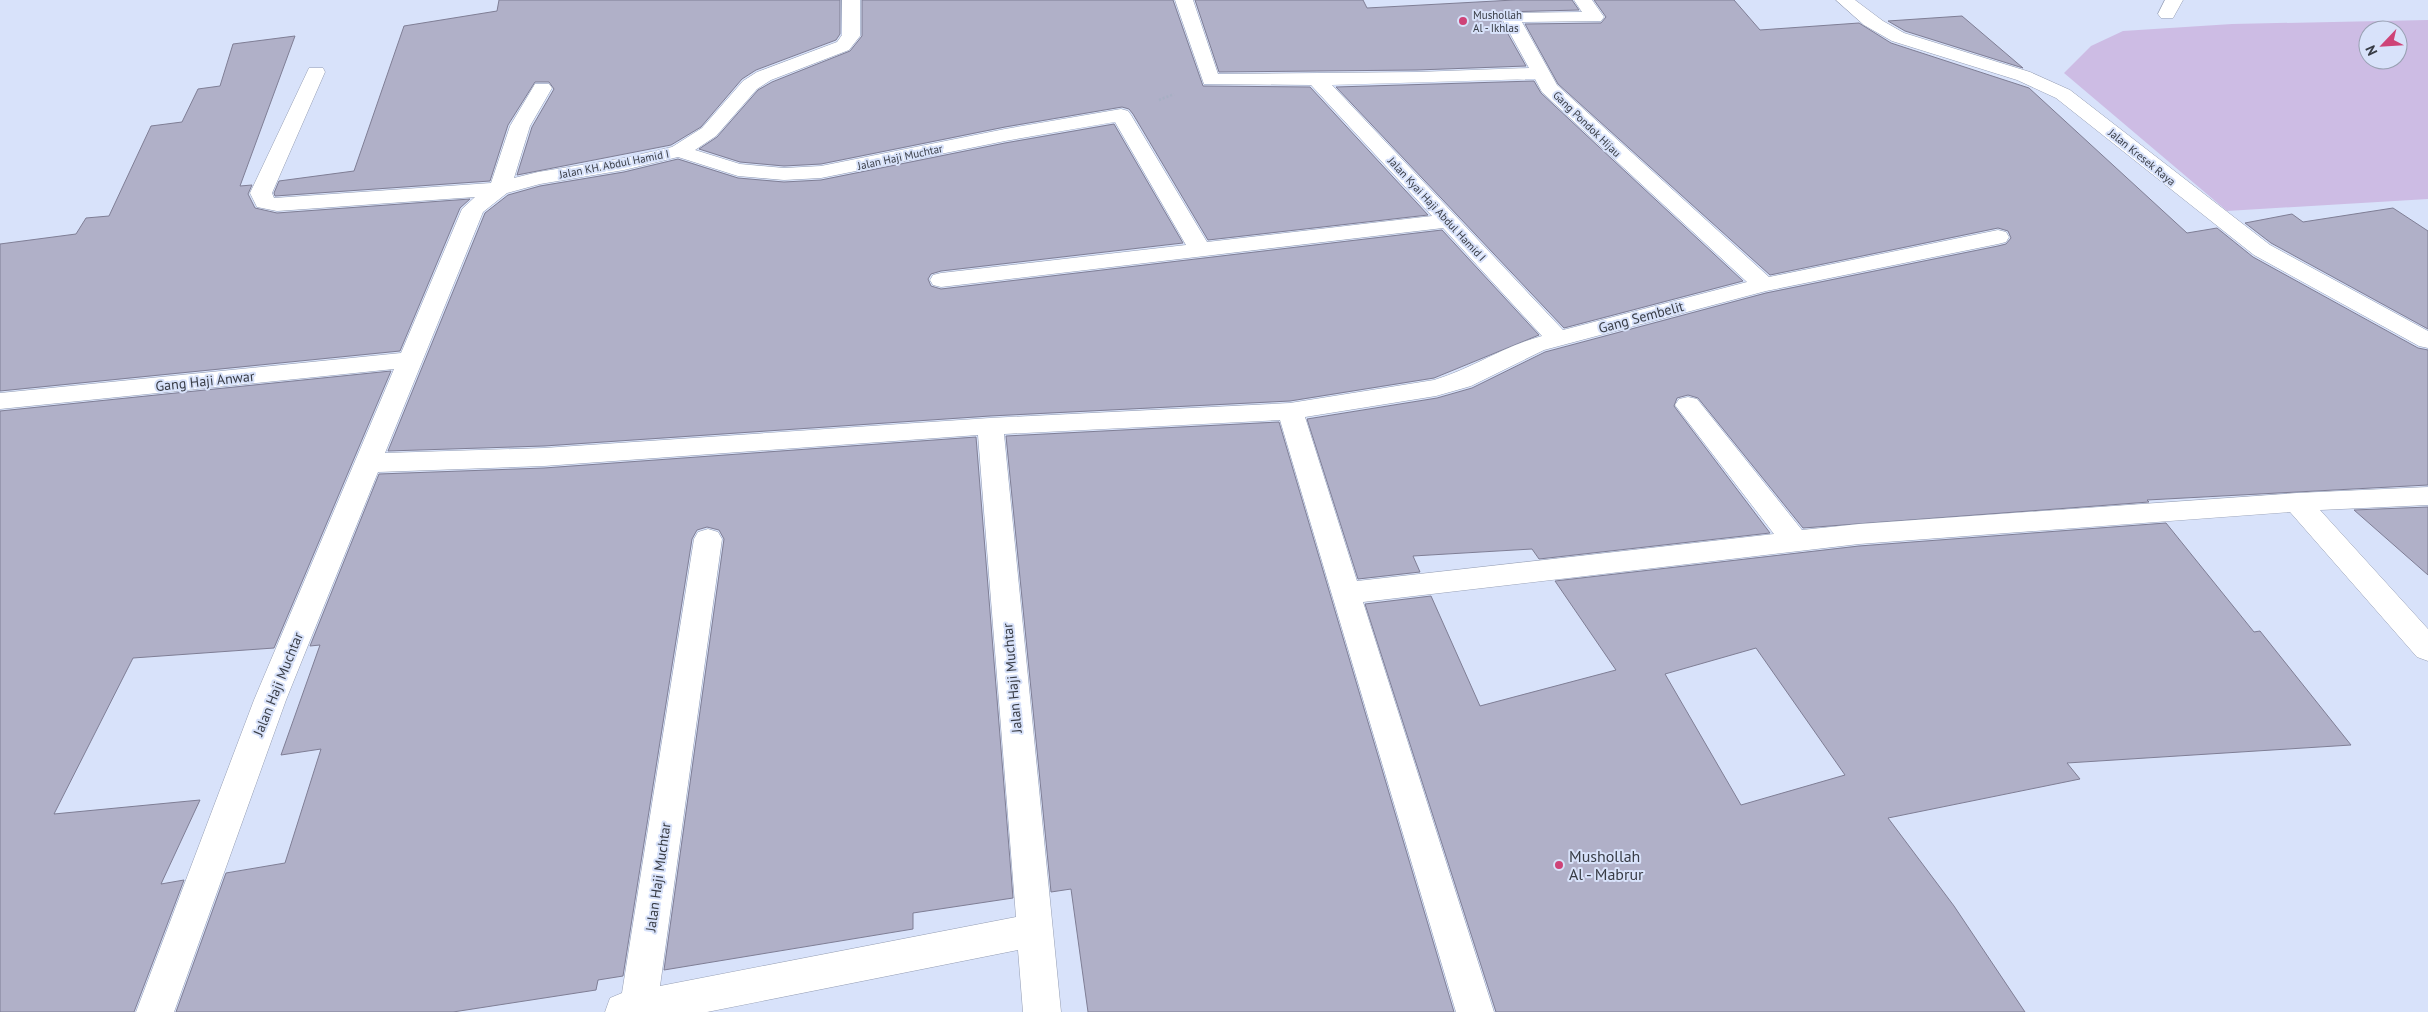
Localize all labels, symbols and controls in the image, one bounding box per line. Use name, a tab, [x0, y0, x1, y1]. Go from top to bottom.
place label: Mushollah Al - Ikhlas	[1473, 8, 1522, 35]
marker: Mushollah Al - Ikhlas	[1457, 15, 1469, 27]
north arrow	[2358, 20, 2408, 70]
text: N	[2361, 43, 2381, 58]
street label: Gang Pondok Hijau	[1550, 88, 1624, 160]
street label: Jalan Kresek Raya	[2105, 125, 2178, 188]
street label: Jalan Haji Muchtar	[855, 141, 944, 173]
street label: Jalan KH. Abdul Hamid I	[557, 146, 670, 182]
street label: Jalan Kyai Haji Abdul Hamid I	[1384, 153, 1489, 264]
street label: Gang Sembelit	[1596, 297, 1686, 337]
street label: Gang Haji Anwar	[155, 367, 256, 395]
street label: Jalan Haji Muchtar	[998, 622, 1026, 735]
street label: Jalan Haji Muchtar	[249, 629, 307, 739]
street label: Jalan Haji Muchtar	[641, 821, 675, 934]
place label: Mushollah Al - Mabrur	[1569, 846, 1644, 884]
marker: Mushollah Al - Mabrur	[1553, 859, 1565, 871]

